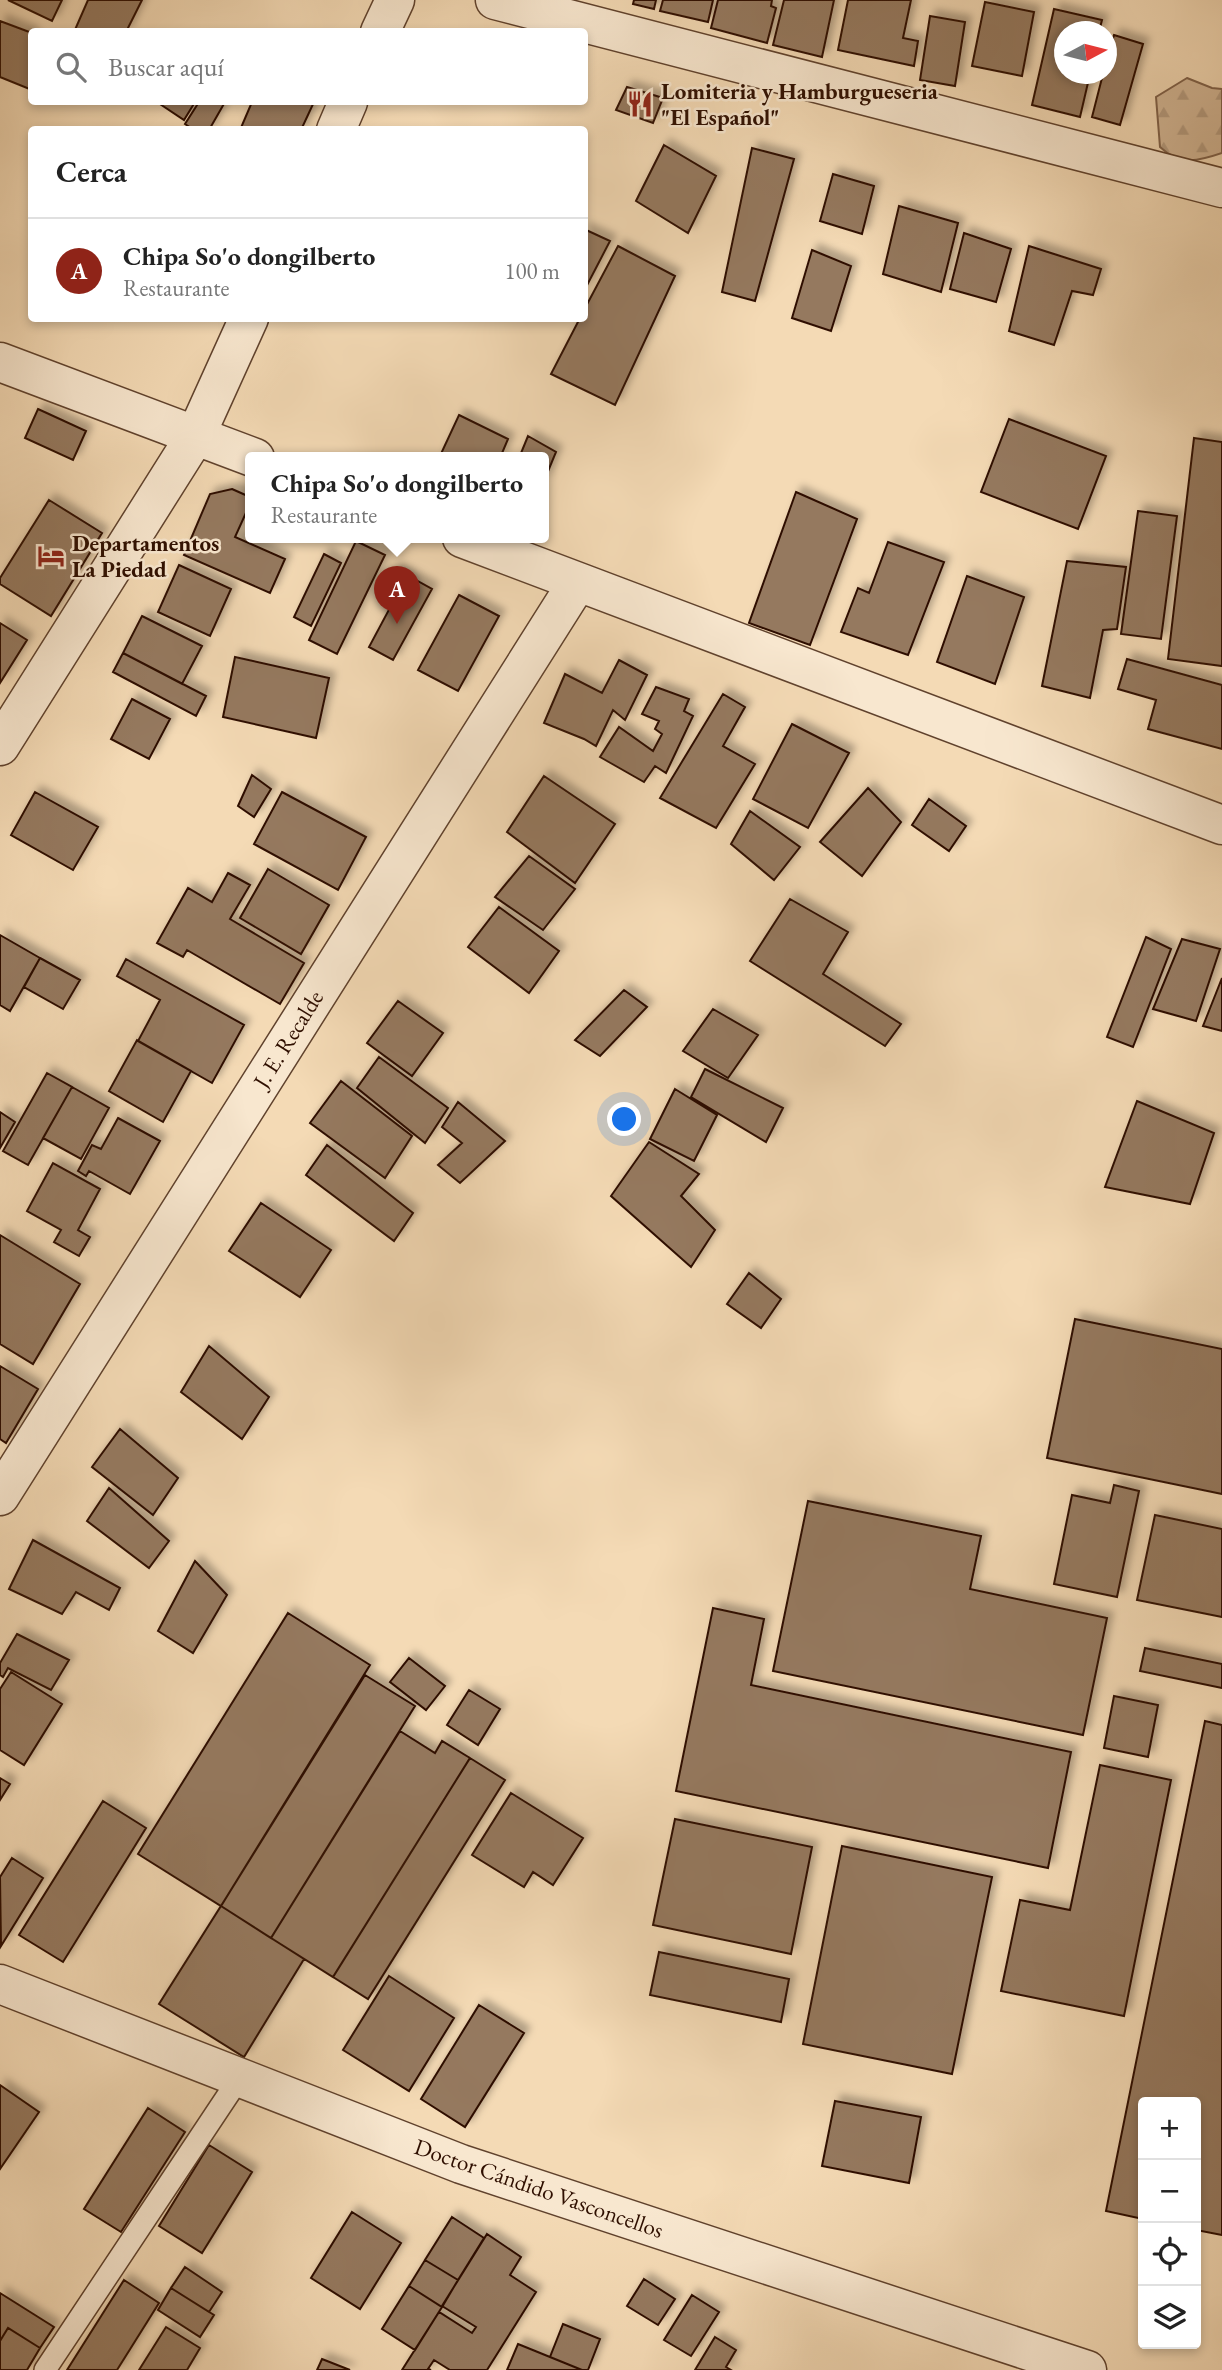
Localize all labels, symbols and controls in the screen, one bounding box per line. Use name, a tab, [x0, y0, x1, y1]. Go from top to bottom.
north arrow	[1054, 21, 1117, 84]
search box	[28, 28, 588, 105]
icon: search	[52, 48, 90, 86]
text: Buscar aquí	[108, 50, 224, 84]
place label: Lomiteria y Hamburgueseria "El Español"	[661, 76, 939, 132]
restaurant icon: Lomiteria y Hamburgueseria "El Español"	[625, 89, 655, 119]
text: Cerca	[56, 152, 127, 191]
text: Chipa So'o dongilberto	[123, 239, 375, 273]
text: A	[71, 256, 87, 286]
text: 100 m	[504, 256, 560, 286]
text: Restaurante	[123, 273, 230, 303]
popup	[245, 452, 549, 543]
text: Chipa So'o dongilberto	[271, 466, 523, 500]
text: Restaurante	[271, 500, 377, 530]
place label: Departamentos La Piedad	[72, 528, 219, 584]
hotel icon: Departamentos La Piedad	[36, 541, 66, 571]
pin: A	[374, 566, 420, 624]
street label: J. E. Recalde	[245, 984, 330, 1095]
your location	[607, 1102, 641, 1136]
map controls	[1138, 2097, 1201, 2349]
button: +	[1138, 2097, 1201, 2160]
street label: Doctor Cándido Vasconcellos	[411, 2131, 667, 2245]
button: −	[1138, 2160, 1201, 2223]
button: locate	[1138, 2223, 1201, 2286]
button: layers	[1138, 2286, 1201, 2349]

